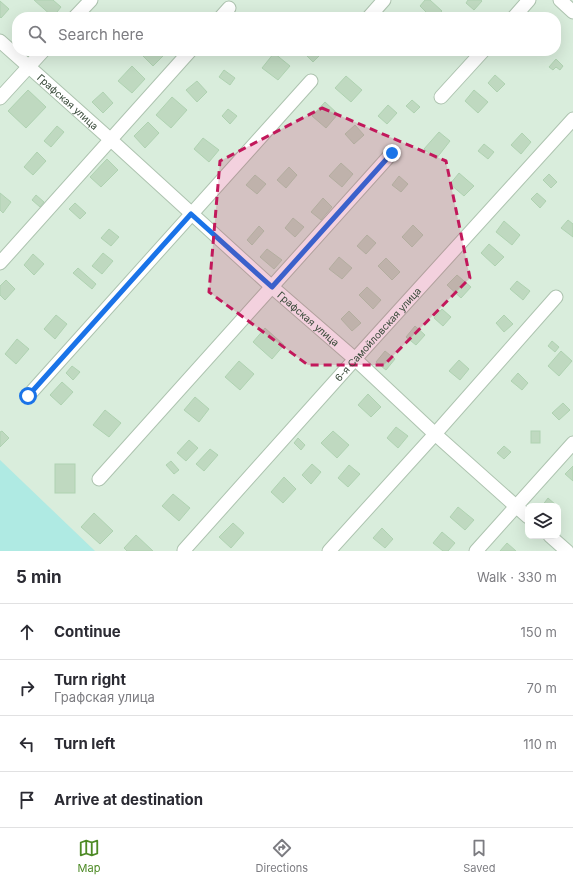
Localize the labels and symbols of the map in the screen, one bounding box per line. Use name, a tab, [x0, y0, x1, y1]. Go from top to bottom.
street label: Графская улица	[35, 71, 101, 132]
route end	[383, 144, 401, 162]
street label: 6-я Самойловская улица	[332, 285, 423, 384]
street label: Графская улица	[275, 289, 342, 349]
route start	[19, 387, 37, 405]

